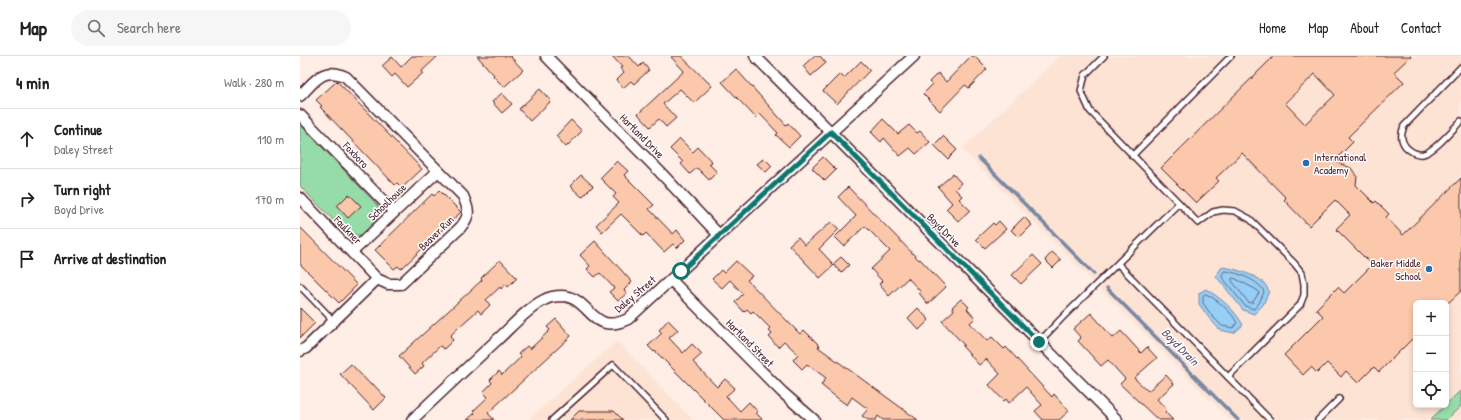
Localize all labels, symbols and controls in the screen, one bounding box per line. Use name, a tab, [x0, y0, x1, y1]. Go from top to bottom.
search box	[71, 10, 351, 46]
text: Map	[20, 15, 47, 41]
icon: search	[85, 17, 107, 39]
text: Search here	[117, 17, 181, 38]
text: Home	[1259, 18, 1286, 37]
text: Map	[1308, 18, 1328, 37]
text: About	[1350, 18, 1379, 37]
text: Contact	[1401, 18, 1441, 37]
text: 4 min	[16, 71, 49, 94]
text: Walk · 280 m	[224, 73, 284, 91]
street label: Hartland Drive	[617, 111, 668, 162]
text: Continue	[54, 119, 102, 140]
icon: ahead	[16, 128, 38, 150]
text: 110 m	[257, 130, 284, 148]
street label: Foxboro	[339, 138, 372, 171]
text: Daley Street	[54, 140, 113, 158]
place label: International Academy	[1314, 150, 1366, 177]
marker: International Academy	[1301, 158, 1311, 168]
text: Turn right	[54, 179, 110, 200]
street label: Schoolhouse	[365, 180, 409, 224]
icon: right	[16, 188, 38, 210]
text: 170 m	[255, 190, 284, 208]
text: Boyd Drive	[54, 200, 104, 218]
street label: Boyd Drive	[924, 210, 964, 250]
street label: Faulkner	[330, 212, 365, 248]
street label: Beaver Run	[415, 213, 457, 253]
icon: arrive	[16, 248, 38, 270]
text: Arrive at destination	[54, 248, 166, 269]
place label: Baker Middle School	[1371, 256, 1422, 283]
route start	[672, 262, 690, 280]
marker: Baker Middle School	[1424, 264, 1434, 274]
street label: Daley Street	[611, 273, 659, 315]
map controls	[1413, 300, 1449, 408]
button: +	[1413, 300, 1449, 336]
street label: Hartland Street	[723, 316, 777, 370]
water label: Boyd Drain	[1158, 324, 1204, 370]
route end	[1030, 333, 1048, 351]
button: −	[1413, 336, 1449, 372]
button: locate	[1413, 372, 1449, 408]

